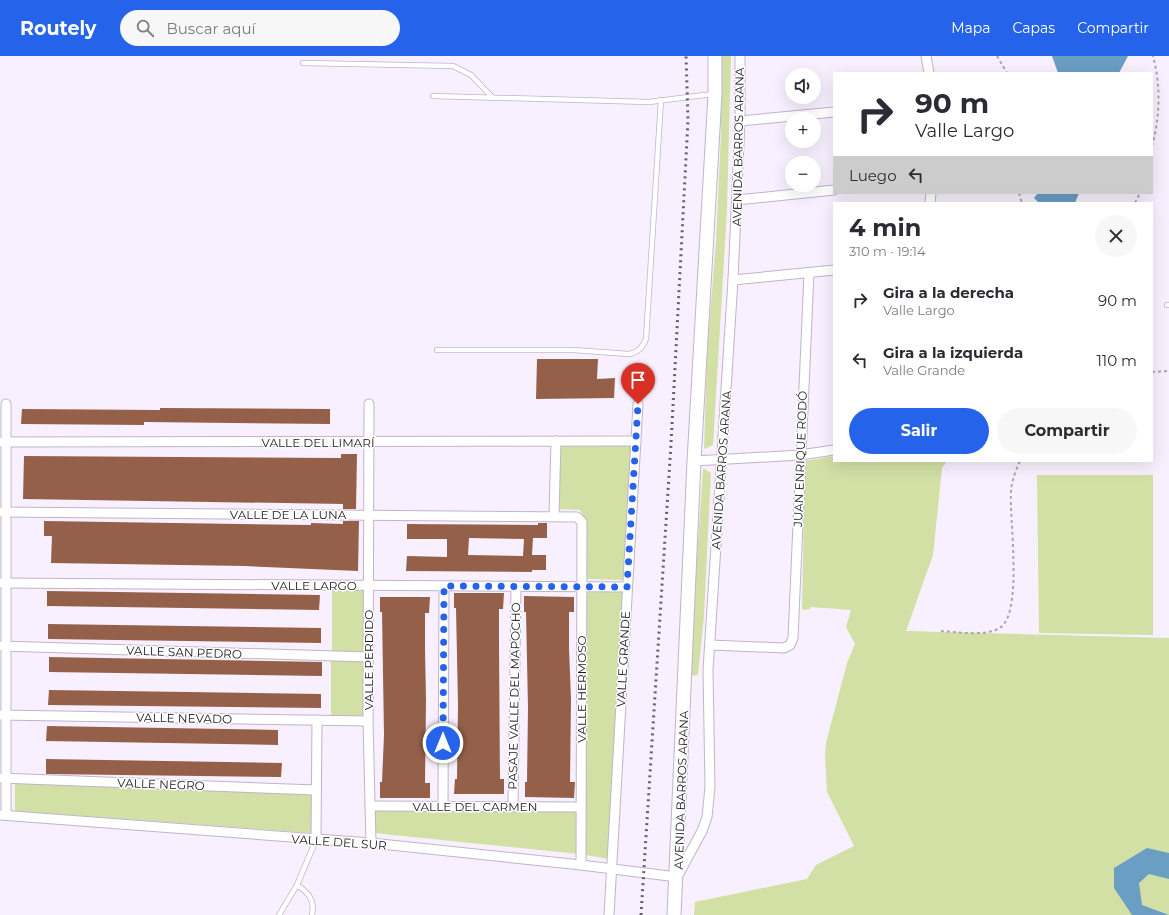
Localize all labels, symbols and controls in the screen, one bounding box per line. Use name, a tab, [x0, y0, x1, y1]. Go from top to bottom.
search box	[120, 10, 400, 46]
text: Routely	[20, 17, 96, 40]
icon: search	[134, 17, 156, 39]
text: Buscar aquí	[166, 19, 256, 38]
text: Mapa	[951, 19, 991, 37]
text: Capas	[1013, 19, 1055, 37]
text: Compartir	[1077, 19, 1149, 37]
street label: AVENIDA BARROS ARANA	[729, 67, 747, 227]
map controls	[785, 68, 821, 192]
button: sound	[785, 68, 821, 104]
text: 90 m	[915, 86, 989, 120]
icon: right	[849, 88, 901, 140]
button: +	[785, 112, 821, 148]
text: Valle Largo	[915, 120, 1014, 142]
button: −	[785, 156, 821, 192]
icon: left	[905, 164, 927, 186]
text: Luego	[849, 166, 897, 185]
text: 4 min	[849, 213, 921, 242]
button: close	[1095, 215, 1137, 257]
text: 310 m · 19:14	[849, 243, 926, 259]
text: Gira a la derecha	[883, 283, 1014, 302]
icon: right	[849, 289, 871, 311]
text: 90 m	[1098, 291, 1137, 310]
text: Valle Largo	[883, 302, 955, 318]
text: Gira a la izquierda	[883, 343, 1023, 362]
icon: left	[849, 349, 871, 371]
text: 110 m	[1096, 351, 1137, 370]
text: Valle Grande	[883, 362, 965, 378]
pin	[621, 363, 655, 404]
icon: arrive	[627, 369, 649, 391]
street label: AVENIDA BARROS ARANA	[708, 390, 734, 550]
street label: JUAN ENRIQUE RODÓ	[790, 391, 810, 528]
button: Salir	[849, 408, 989, 454]
button: Compartir	[997, 408, 1137, 454]
street label: VALLE DEL LIMARÍ	[261, 435, 375, 450]
street label: VALLE DE LA LUNA	[230, 507, 347, 522]
street label: VALLE LARGO	[271, 578, 357, 593]
street label: PASAJE VALLE DEL MAPOCHO	[505, 602, 523, 790]
street label: VALLE PERDIDO	[361, 610, 376, 710]
street label: VALLE GRANDE	[613, 611, 633, 707]
street label: VALLE HERMOSO	[574, 635, 589, 743]
street label: VALLE SAN PEDRO	[126, 642, 242, 662]
street label: VALLE NEVADO	[136, 710, 232, 726]
street label: AVENIDA BARROS ARANA	[671, 710, 691, 870]
position arrow	[422, 722, 464, 764]
street label: VALLE NEGRO	[117, 775, 205, 793]
street label: VALLE DEL CARMEN	[413, 799, 537, 814]
street label: VALLE DEL SUR	[291, 831, 388, 853]

